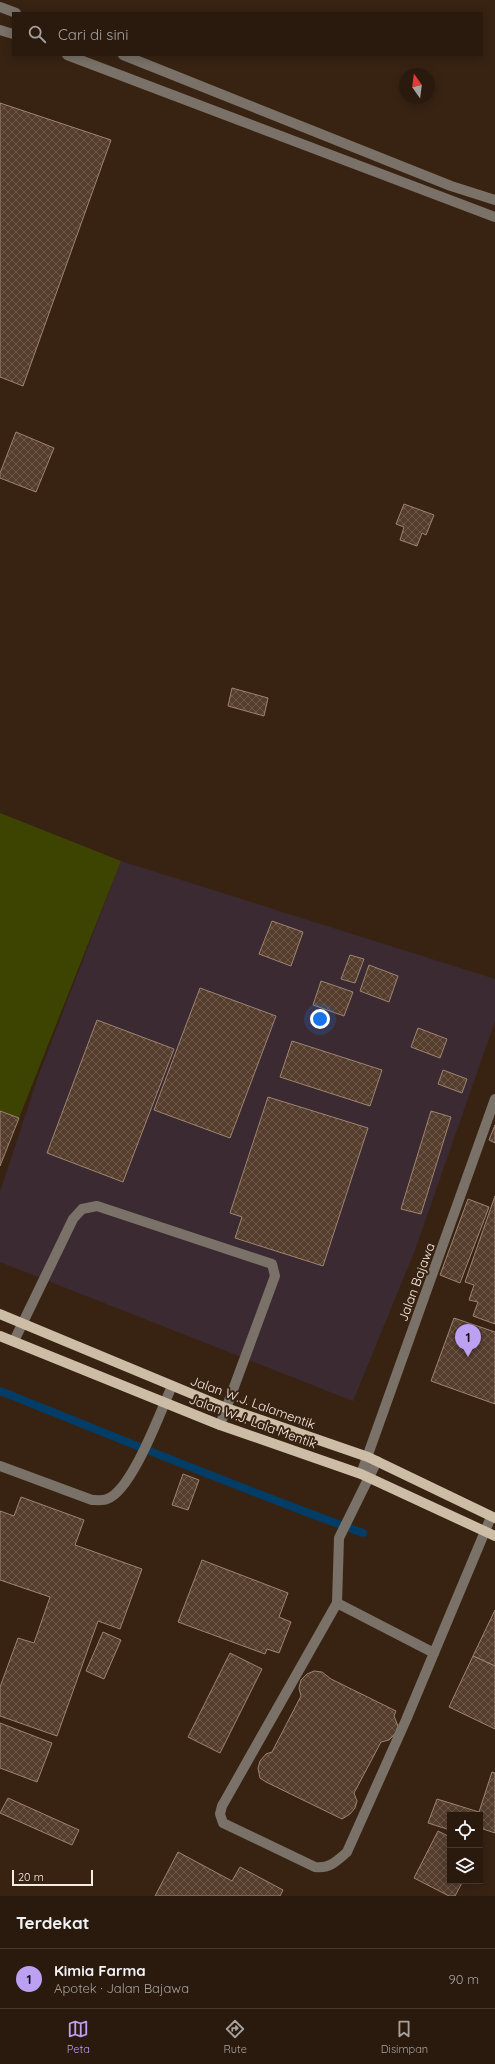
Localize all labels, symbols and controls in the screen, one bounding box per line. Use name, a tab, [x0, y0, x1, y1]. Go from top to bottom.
search box	[12, 12, 483, 56]
icon: search	[26, 23, 48, 45]
text: Cari di sini	[58, 25, 129, 44]
north arrow	[399, 68, 435, 104]
your location	[310, 1009, 330, 1029]
street label: Jalan Bajawa	[394, 1240, 438, 1324]
pin: 1	[455, 1324, 481, 1357]
street label: Jalan W.J. Lalamentik	[188, 1372, 318, 1432]
street label: Jalan W.J. Lala Mentik	[187, 1390, 319, 1452]
map controls	[447, 1812, 483, 1884]
button: locate	[447, 1812, 483, 1848]
button: layers	[447, 1848, 483, 1884]
scale bar	[12, 1868, 93, 1887]
text: 20 m	[18, 1870, 44, 1884]
text: Terdekat	[16, 1912, 90, 1933]
text: Kimia Farma	[54, 1961, 146, 1980]
text: 1	[26, 1971, 32, 1987]
text: 90 m	[449, 1971, 479, 1987]
text: Apotek · Jalan Bajawa	[54, 1980, 189, 1996]
tab: Peta	[67, 2018, 90, 2056]
tab: Rute	[224, 2018, 247, 2056]
tab: Disimpan	[381, 2018, 428, 2056]

